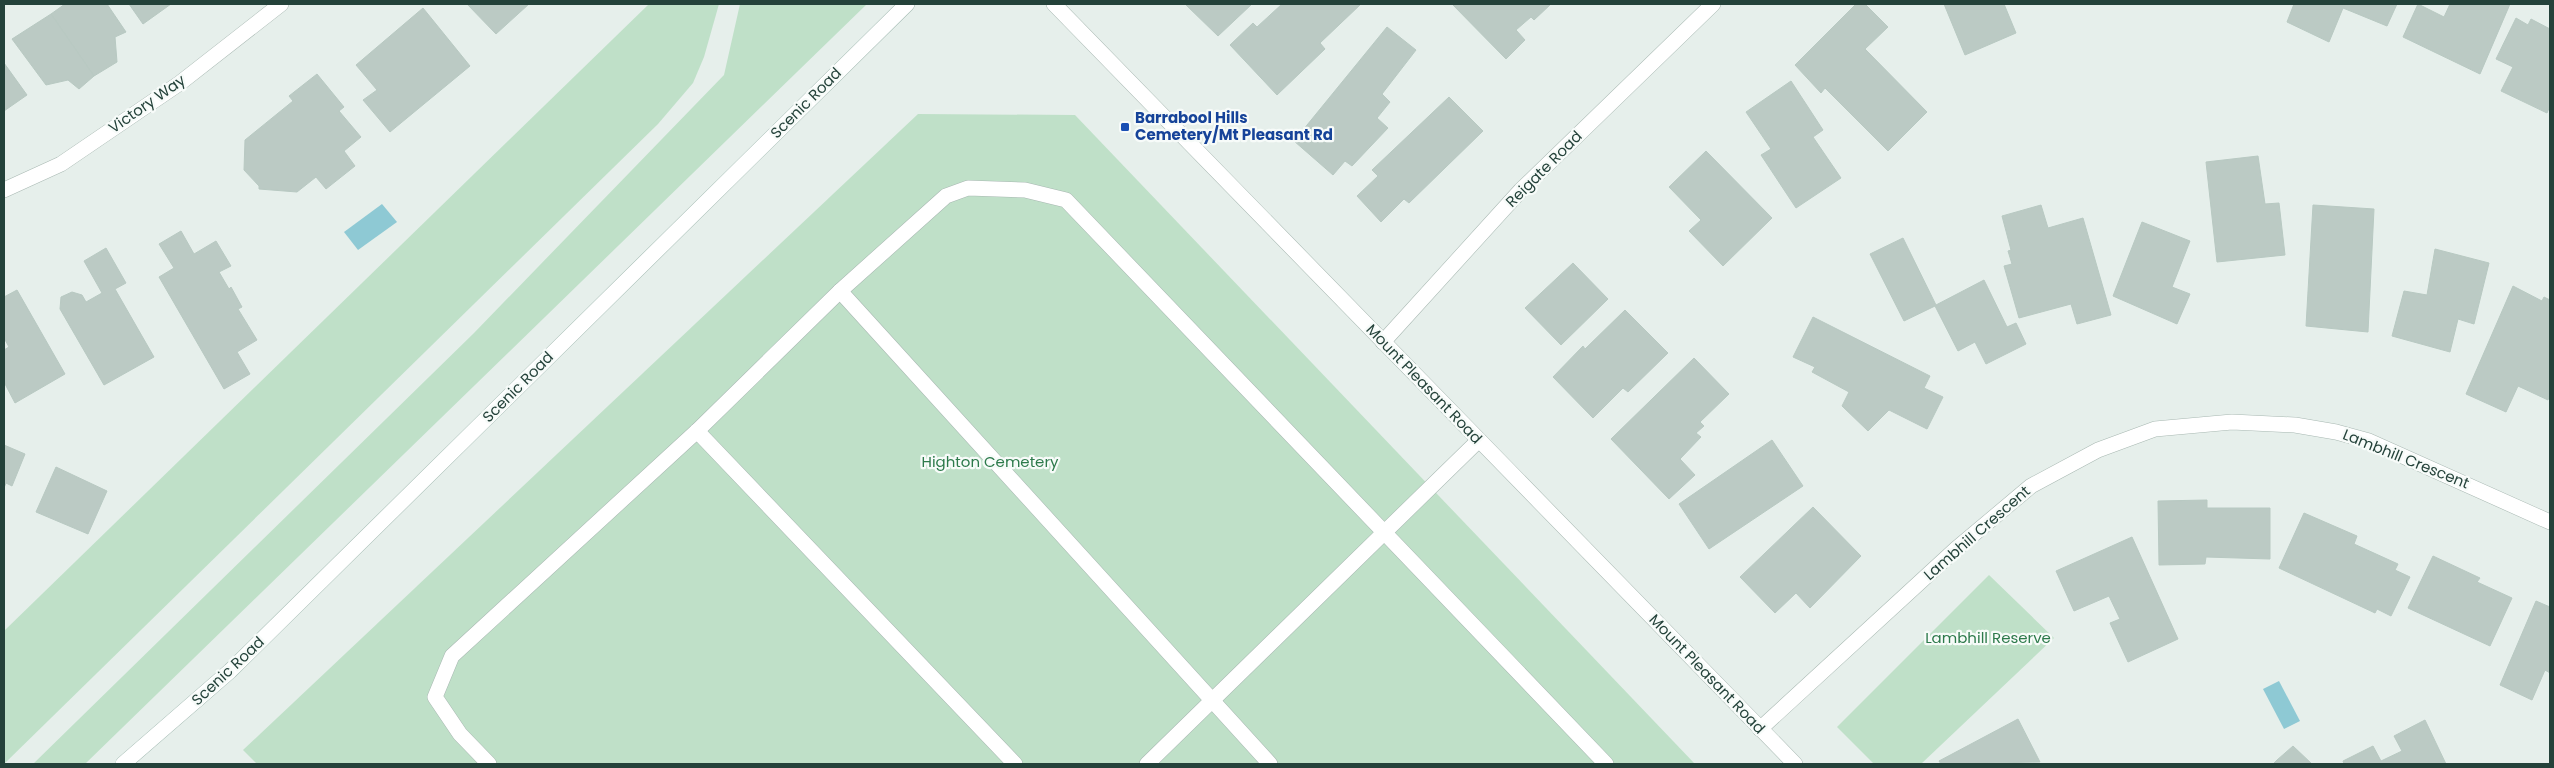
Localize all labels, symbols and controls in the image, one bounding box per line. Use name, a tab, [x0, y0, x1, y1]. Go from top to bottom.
street label: Scenic Road	[765, 62, 846, 143]
street label: Victory Way	[104, 69, 190, 138]
place label: Barrabool Hills Cemetery/Mt Pleasant Rd	[1135, 107, 1333, 145]
marker: Barrabool Hills Cemetery/Mt Pleasant Rd	[1119, 121, 1131, 133]
street label: Reigate Road	[1501, 126, 1586, 211]
street label: Mount Pleasant Road	[1362, 319, 1487, 448]
street label: Scenic Road	[477, 346, 558, 427]
street label: Lambhill Crescent	[2340, 424, 2473, 493]
park label: Highton Cemetery	[922, 451, 1059, 472]
street label: Lambhill Crescent	[1919, 481, 2034, 585]
street label: Mount Pleasant Road	[1645, 609, 1770, 738]
park label: Lambhill Reserve	[1925, 627, 2051, 648]
street label: Scenic Road	[187, 631, 269, 710]

